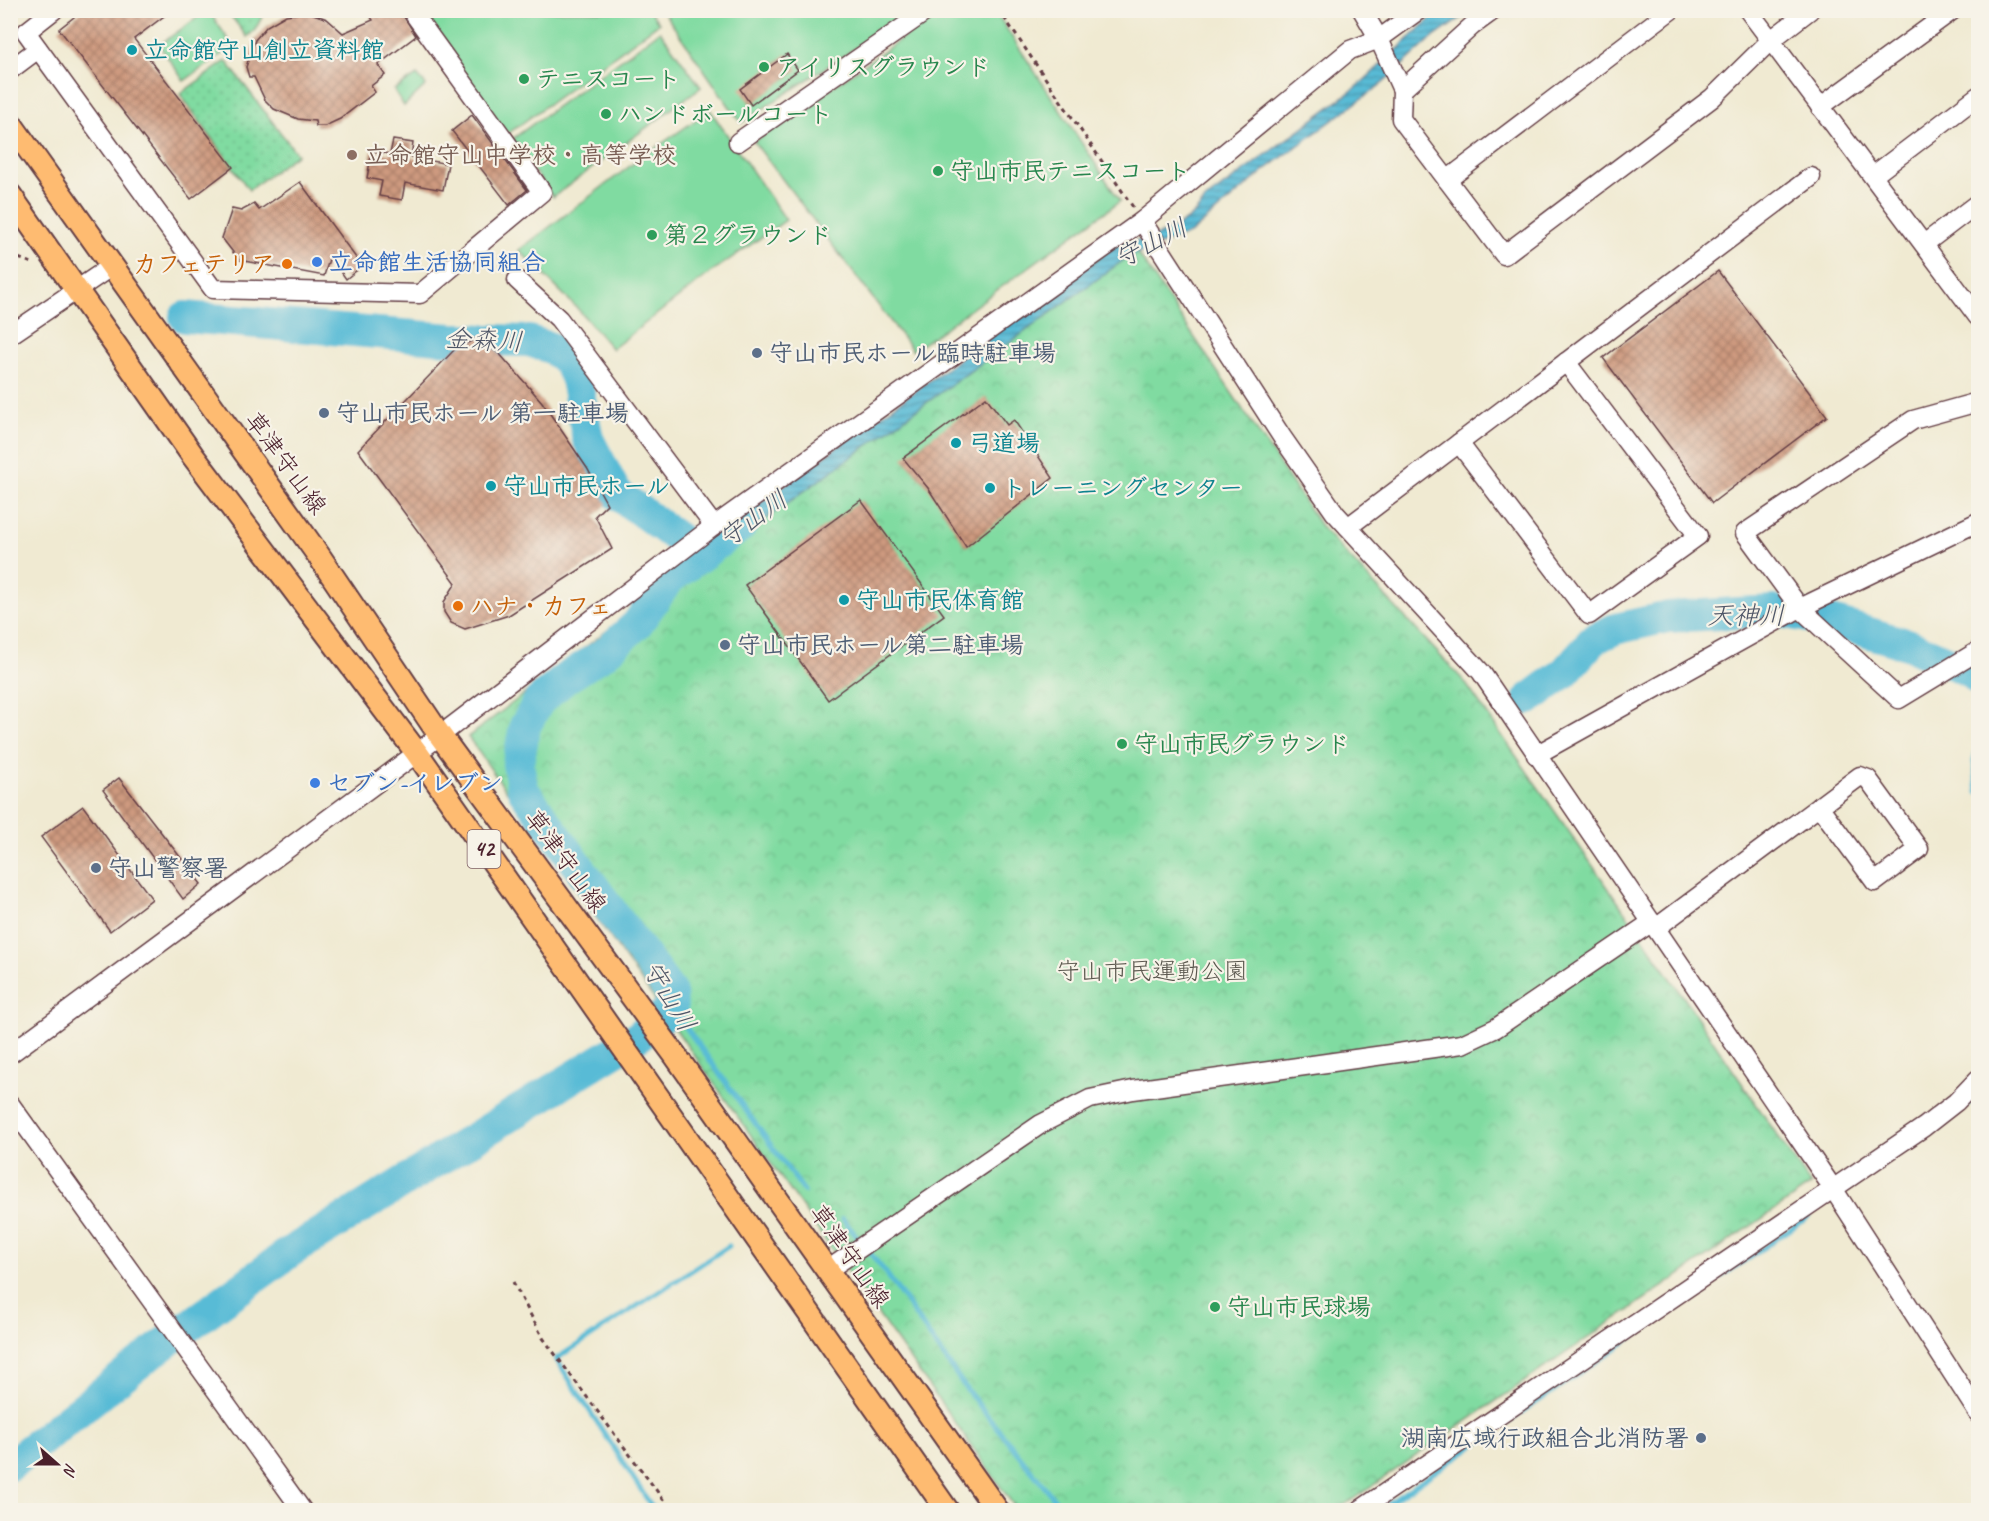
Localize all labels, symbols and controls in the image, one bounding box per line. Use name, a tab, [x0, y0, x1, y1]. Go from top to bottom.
place label: 立命館守山創立資料館	[144, 35, 384, 65]
marker: 立命館守山創立資料館	[125, 43, 139, 57]
place label: アイリスグラウンド	[776, 52, 991, 82]
marker: アイリスグラウンド	[757, 60, 771, 74]
place label: テニスコート	[536, 64, 680, 94]
marker: テニスコート	[517, 72, 531, 86]
place label: ハンドボールコート	[618, 99, 833, 129]
marker: ハンドボールコート	[599, 107, 613, 121]
place label: 立命館守山中学校・高等学校	[364, 140, 676, 170]
marker: 立命館守山中学校・高等学校	[345, 148, 359, 162]
place label: 守山市民テニスコート	[950, 156, 1190, 186]
marker: 守山市民テニスコート	[931, 164, 945, 178]
water label: 守山川	[1109, 211, 1193, 275]
place label: 第２グラウンド	[664, 220, 832, 250]
marker: 第２グラウンド	[645, 228, 659, 242]
place label: 立命館生活協同組合	[329, 247, 545, 277]
place label: カフェテリア	[133, 249, 275, 279]
marker: 立命館生活協同組合	[310, 255, 324, 269]
marker: カフェテリア	[280, 257, 294, 271]
water label: 金森川	[444, 321, 524, 359]
place label: 守山市民ホール臨時駐車場	[769, 338, 1056, 368]
marker: 守山市民ホール臨時駐車場	[750, 346, 764, 360]
place label: 守山市民ホール 第一駐車場	[336, 398, 629, 428]
street label: 草津守山線	[239, 406, 333, 520]
marker: 守山市民ホール 第一駐車場	[317, 406, 331, 420]
place label: 弓道場	[968, 428, 1040, 458]
marker: 弓道場	[949, 436, 963, 450]
place label: 守山市民ホール	[503, 471, 670, 501]
place label: トレーニングセンター	[1002, 473, 1243, 503]
marker: 守山市民ホール	[484, 479, 498, 493]
marker: トレーニングセンター	[983, 481, 997, 495]
water label: 守山川	[712, 483, 794, 555]
place label: 守山市民体育館	[856, 585, 1024, 615]
place label: ハナ・カフェ	[470, 591, 612, 621]
marker: 守山市民体育館	[837, 593, 851, 607]
marker: ハナ・カフェ	[451, 599, 465, 613]
water label: 天神川	[1707, 599, 1785, 632]
place label: 守山市民ホール第二駐車場	[737, 630, 1024, 660]
marker: 守山市民ホール第二駐車場	[718, 638, 732, 652]
place label: 守山市民グラウンド	[1134, 729, 1350, 759]
marker: 守山市民グラウンド	[1115, 737, 1129, 751]
place label: セブン-イレブン	[327, 768, 503, 798]
marker: セブン-イレブン	[308, 776, 322, 790]
street label: 草津守山線	[519, 804, 613, 918]
road number: 42	[468, 830, 500, 868]
place label: 守山警察署	[108, 853, 228, 883]
marker: 守山警察署	[89, 861, 103, 875]
water label: 守山川	[635, 954, 703, 1038]
park label: 守山市民運動公園	[1056, 956, 1248, 986]
street label: 草津守山線	[803, 1198, 897, 1314]
place label: 守山市民球場	[1227, 1292, 1371, 1322]
marker: 守山市民球場	[1208, 1300, 1222, 1314]
place label: 湖南広域行政組合北消防署	[1401, 1423, 1689, 1453]
marker: 湖南広域行政組合北消防署	[1694, 1431, 1708, 1445]
north arrow	[27, 1434, 87, 1494]
text: N	[58, 1461, 81, 1480]

